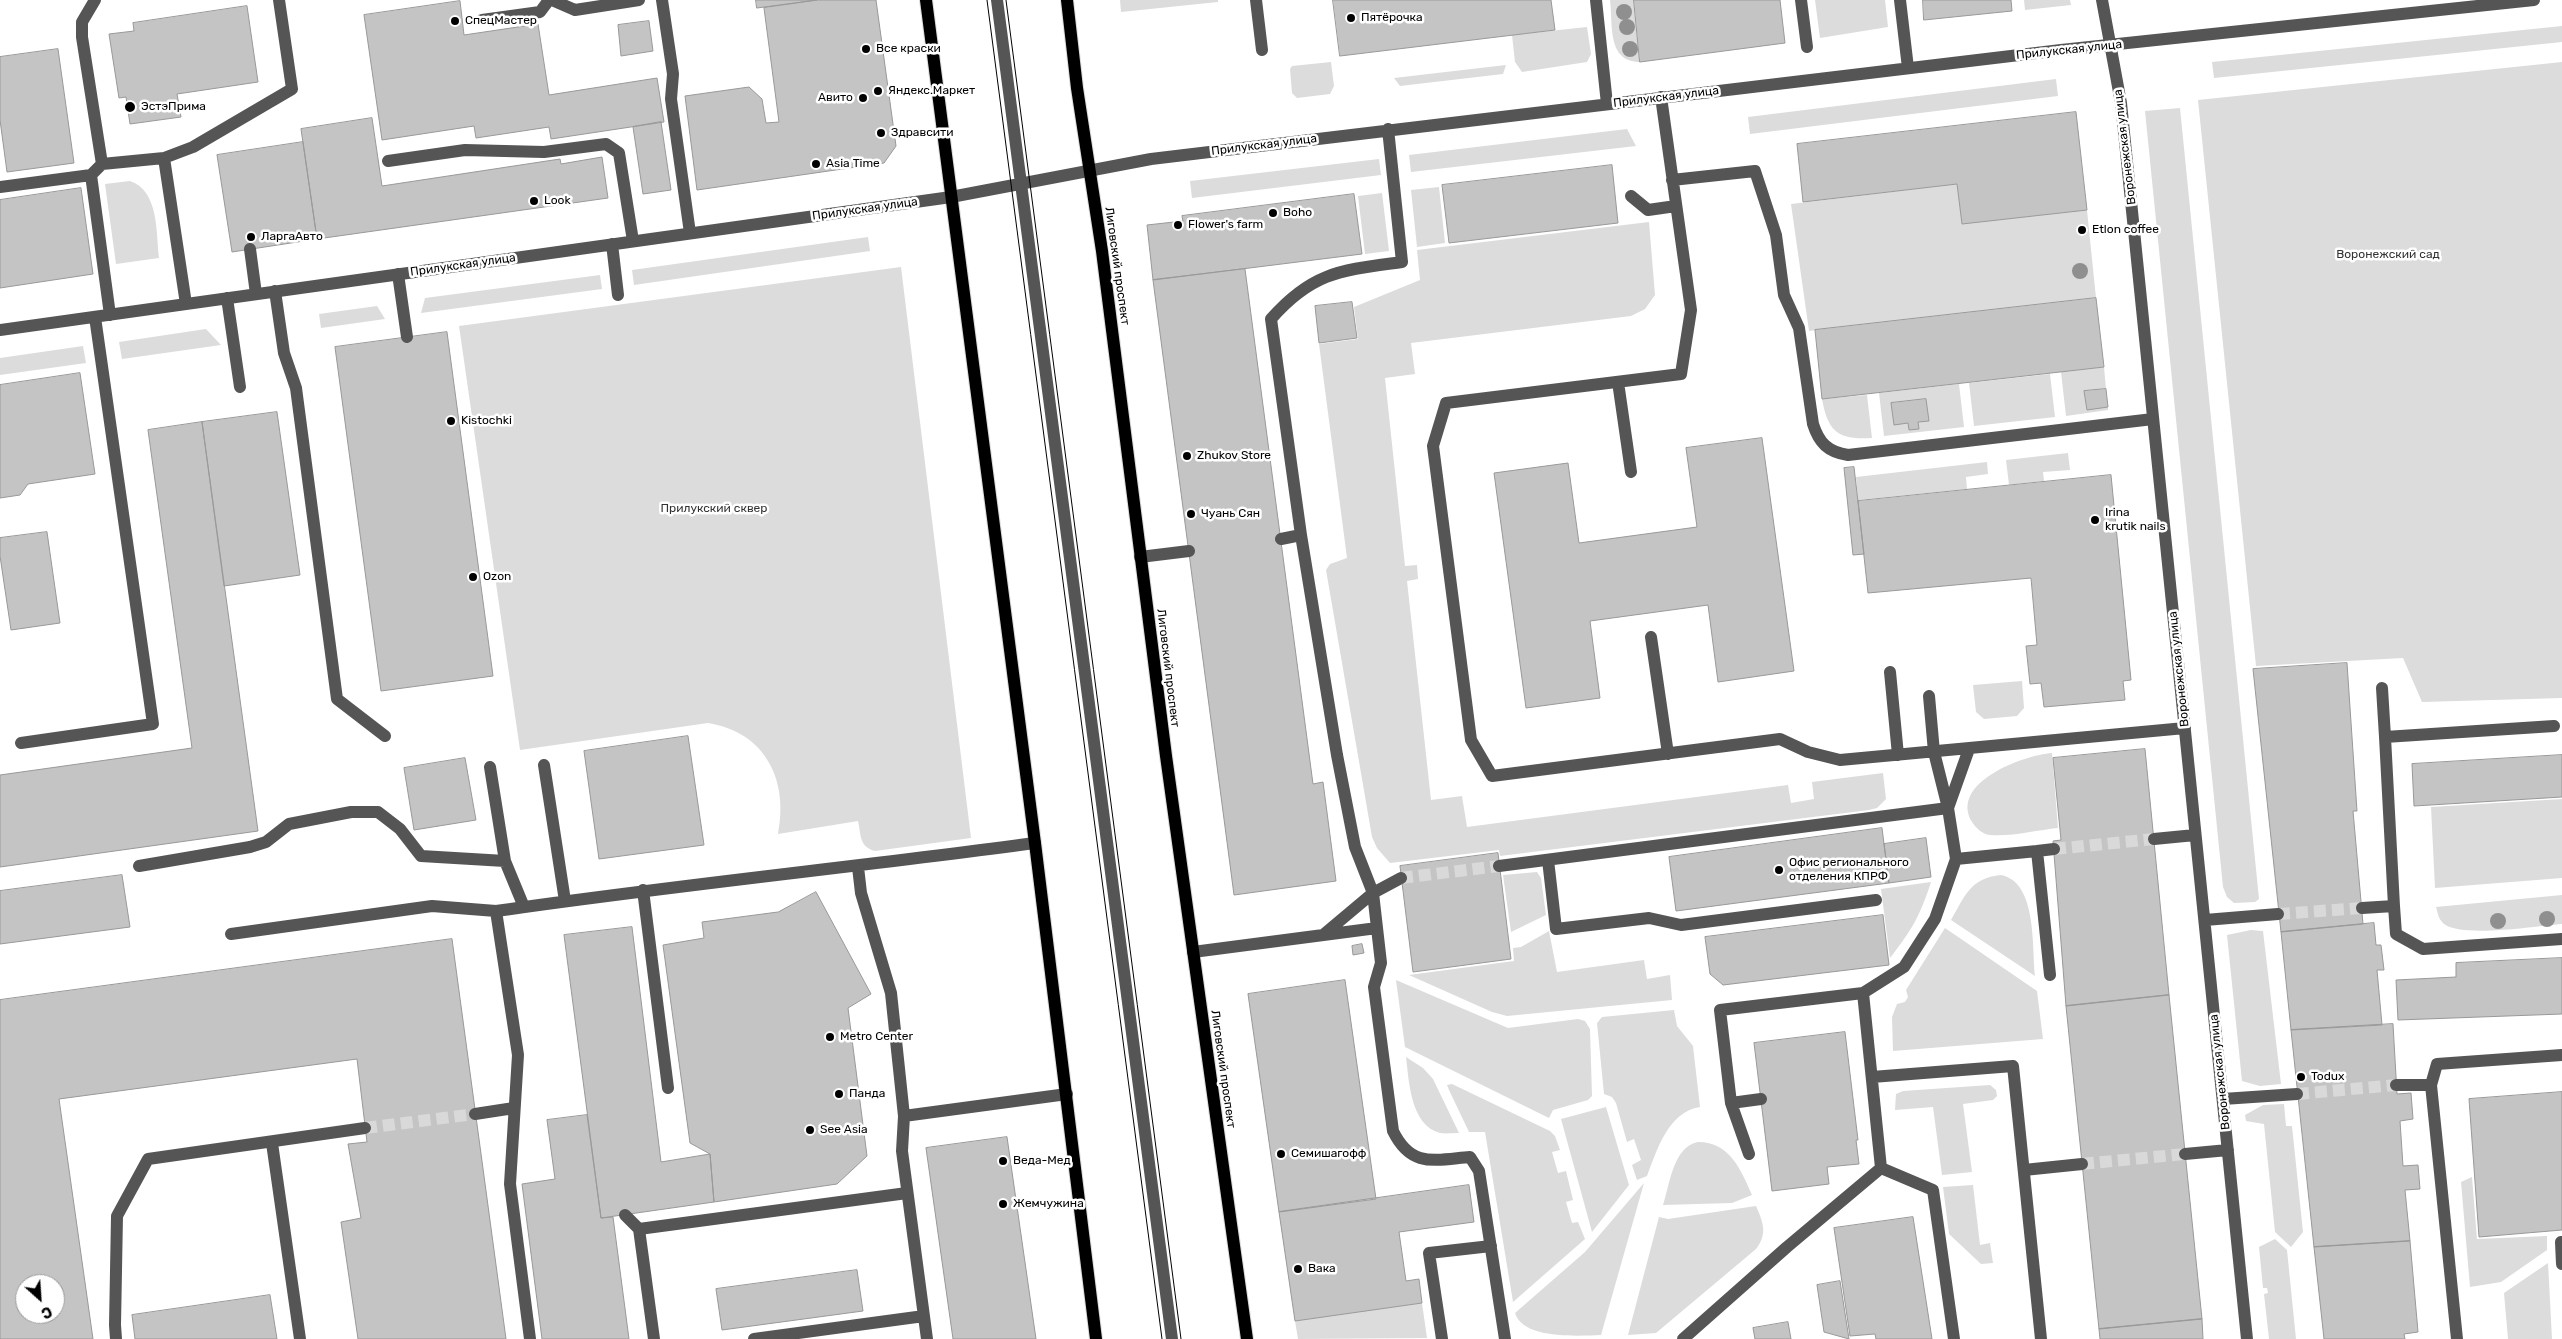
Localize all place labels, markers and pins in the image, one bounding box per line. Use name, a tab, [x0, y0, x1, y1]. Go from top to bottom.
place label: Пятёрочка	[1361, 11, 1423, 25]
marker: Пятёрочка	[1345, 12, 1357, 24]
place label: СпецМастер	[465, 14, 537, 28]
marker: СпецМастер	[449, 15, 461, 27]
place label: Все краски	[876, 42, 941, 56]
marker: Все краски	[860, 43, 872, 55]
place label: Яндекс.Маркет	[888, 84, 975, 98]
marker: Яндекс.Маркет	[872, 85, 884, 97]
place label: Авито	[818, 91, 853, 105]
marker: Авито	[857, 92, 869, 104]
marker: ЭстэПрима	[123, 100, 137, 114]
place label: ЭстэПрима	[141, 100, 206, 114]
place label: Здравсити	[891, 126, 954, 140]
marker: Здравсити	[875, 127, 887, 139]
place label: Asia Time	[826, 157, 880, 171]
marker: Asia Time	[810, 158, 822, 170]
place label: Look	[544, 194, 571, 208]
marker: Look	[528, 195, 540, 207]
place label: Boho	[1283, 206, 1312, 220]
marker: Boho	[1267, 207, 1279, 219]
place label: Flower's farm	[1188, 218, 1263, 232]
marker: Flower's farm	[1172, 219, 1184, 231]
place label: Etlon coffee	[2092, 223, 2159, 237]
marker: Etlon coffee	[2076, 224, 2088, 236]
place label: ЛаргаАвто	[261, 230, 323, 244]
marker: ЛаргаАвто	[245, 231, 257, 243]
place label: Kistochki	[461, 414, 512, 428]
marker: Kistochki	[445, 415, 457, 427]
place label: Zhukov Store	[1197, 449, 1271, 463]
marker: Zhukov Store	[1181, 450, 1193, 462]
place label: Irina krutik nails	[2105, 506, 2166, 534]
place label: Чуань Сян	[1201, 507, 1260, 521]
marker: Чуань Сян	[1185, 508, 1197, 520]
marker: Irina krutik nails	[2089, 514, 2101, 526]
place label: Ozon	[483, 570, 511, 584]
marker: Ozon	[467, 571, 479, 583]
place label: Офис регионального отделения КПРФ	[1789, 856, 1909, 884]
marker: Офис регионального отделения КПРФ	[1773, 864, 1785, 876]
place label: Metro Center	[840, 1030, 913, 1044]
marker: Metro Center	[824, 1031, 836, 1043]
place label: Todux	[2311, 1070, 2345, 1084]
marker: Todux	[2295, 1071, 2307, 1083]
place label: Панда	[849, 1087, 885, 1101]
marker: Панда	[833, 1088, 845, 1100]
place label: See Asia	[820, 1123, 868, 1137]
marker: See Asia	[804, 1124, 816, 1136]
place label: Семишагофф	[1291, 1147, 1366, 1161]
marker: Семишагофф	[1275, 1148, 1287, 1160]
place label: Веда-Мед	[1013, 1154, 1071, 1168]
marker: Веда-Мед	[997, 1155, 1009, 1167]
place label: Жемчужина	[1013, 1197, 1084, 1211]
marker: Жемчужина	[997, 1198, 1009, 1210]
place label: Вака	[1308, 1262, 1336, 1276]
marker: Вака	[1292, 1263, 1304, 1275]

